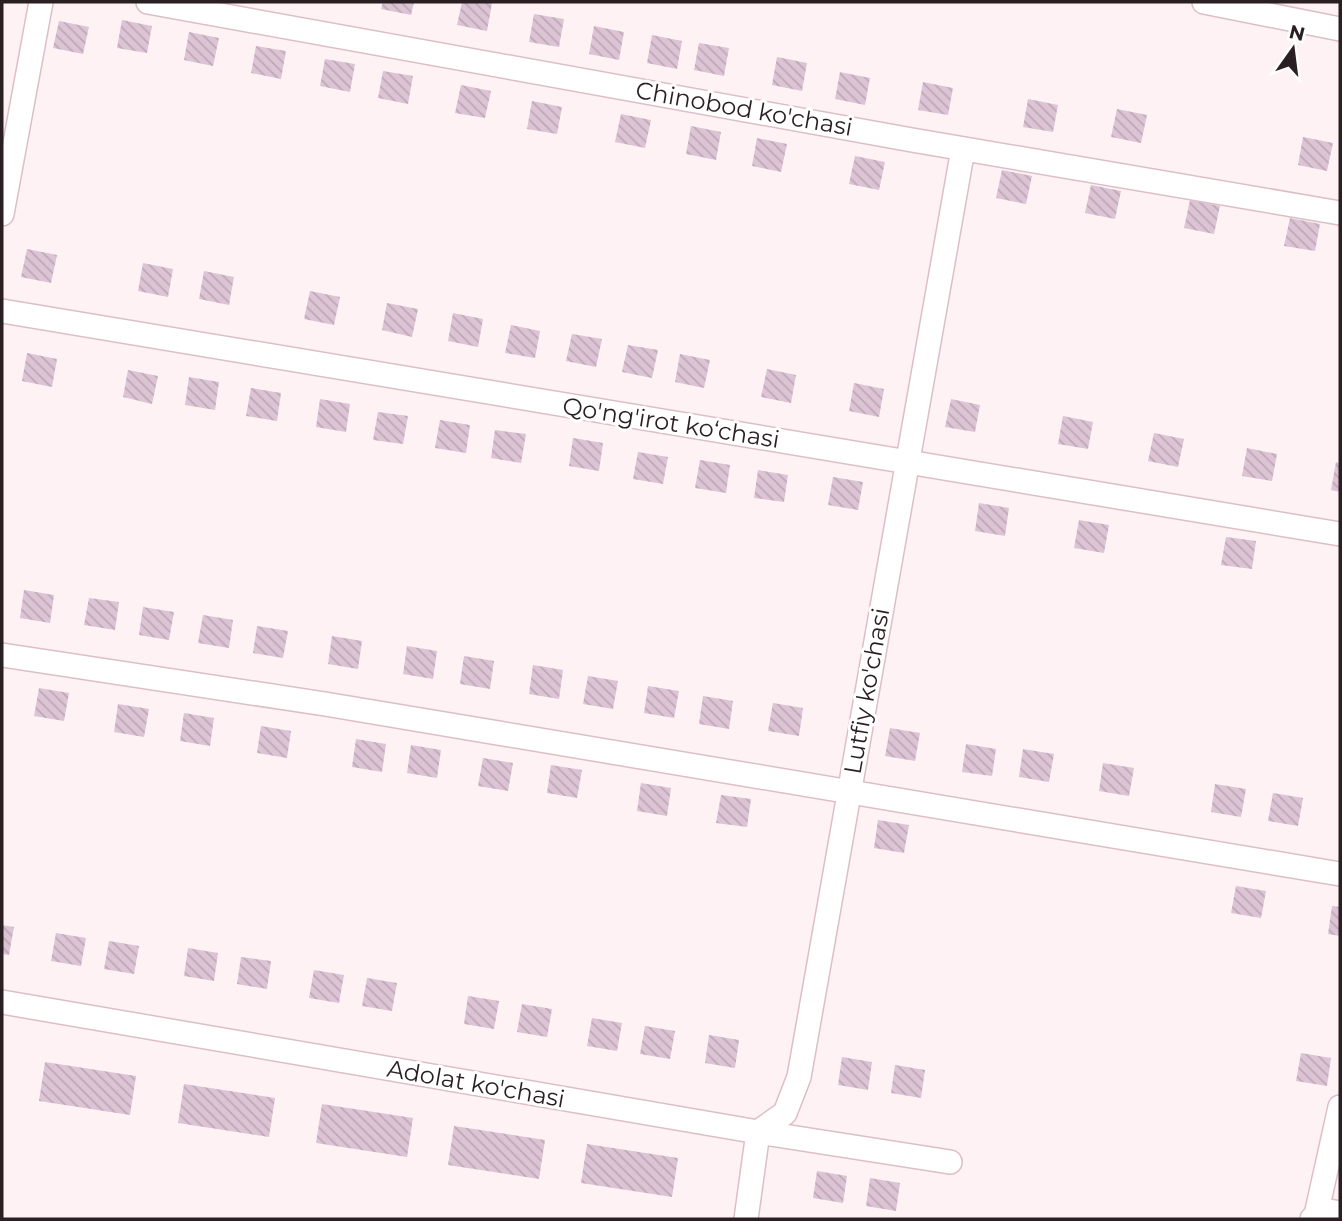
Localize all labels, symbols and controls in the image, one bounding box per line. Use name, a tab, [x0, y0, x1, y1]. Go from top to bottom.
north arrow	[1258, 14, 1328, 84]
text: N	[1287, 20, 1307, 46]
street label: Chinobod ko'chasi	[633, 75, 855, 142]
street label: Qo'ng'irot ko‘chasi	[561, 391, 782, 454]
street label: Lutfiy ko'chasi	[838, 606, 895, 776]
street label: Adolat ko'chasi	[385, 1054, 567, 1113]

